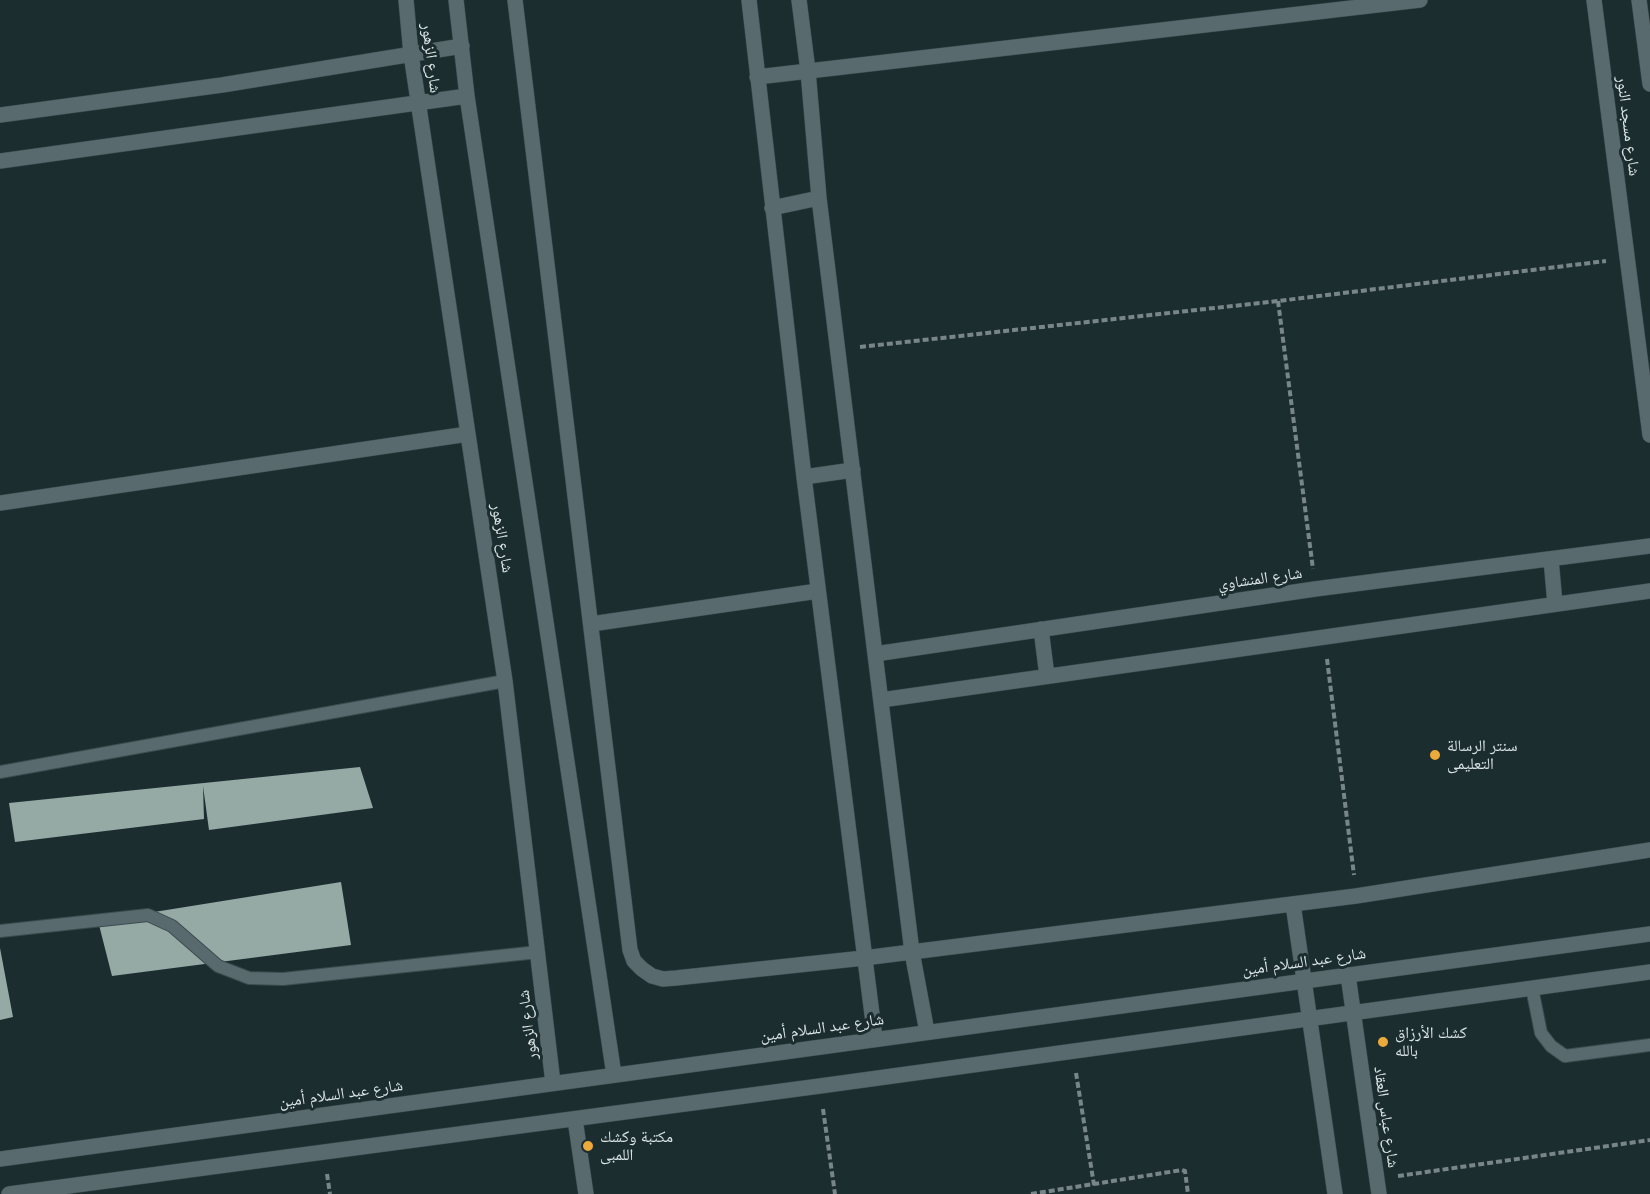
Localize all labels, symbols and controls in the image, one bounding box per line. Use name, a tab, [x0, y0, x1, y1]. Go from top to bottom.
street label: شارع الزهور	[417, 22, 445, 94]
street label: شارع مسجد النور	[1612, 75, 1644, 177]
street label: شارع الزهور	[487, 502, 517, 574]
street label: شارع المنشاوي	[1217, 564, 1303, 594]
place label: سنتر الرسالة التعليمى	[1447, 736, 1517, 774]
marker: سنتر الرسالة التعليمى	[1428, 748, 1442, 762]
street label: شارع عبد السلام أمين	[1241, 944, 1367, 980]
street label: شارع الزهور	[514, 989, 542, 1061]
street label: شارع عبد السلام أمين	[759, 1010, 885, 1046]
place label: كشك الأرزاق بالله	[1395, 1023, 1467, 1061]
marker: كشك الأرزاق بالله	[1376, 1035, 1390, 1049]
street label: شارع عباس العقاد	[1369, 1065, 1403, 1169]
street label: شارع عبد السلام أمين	[278, 1076, 404, 1112]
place label: مكتبة وكشك اللمبى	[600, 1127, 673, 1165]
marker: مكتبة وكشك اللمبى	[581, 1139, 595, 1153]

